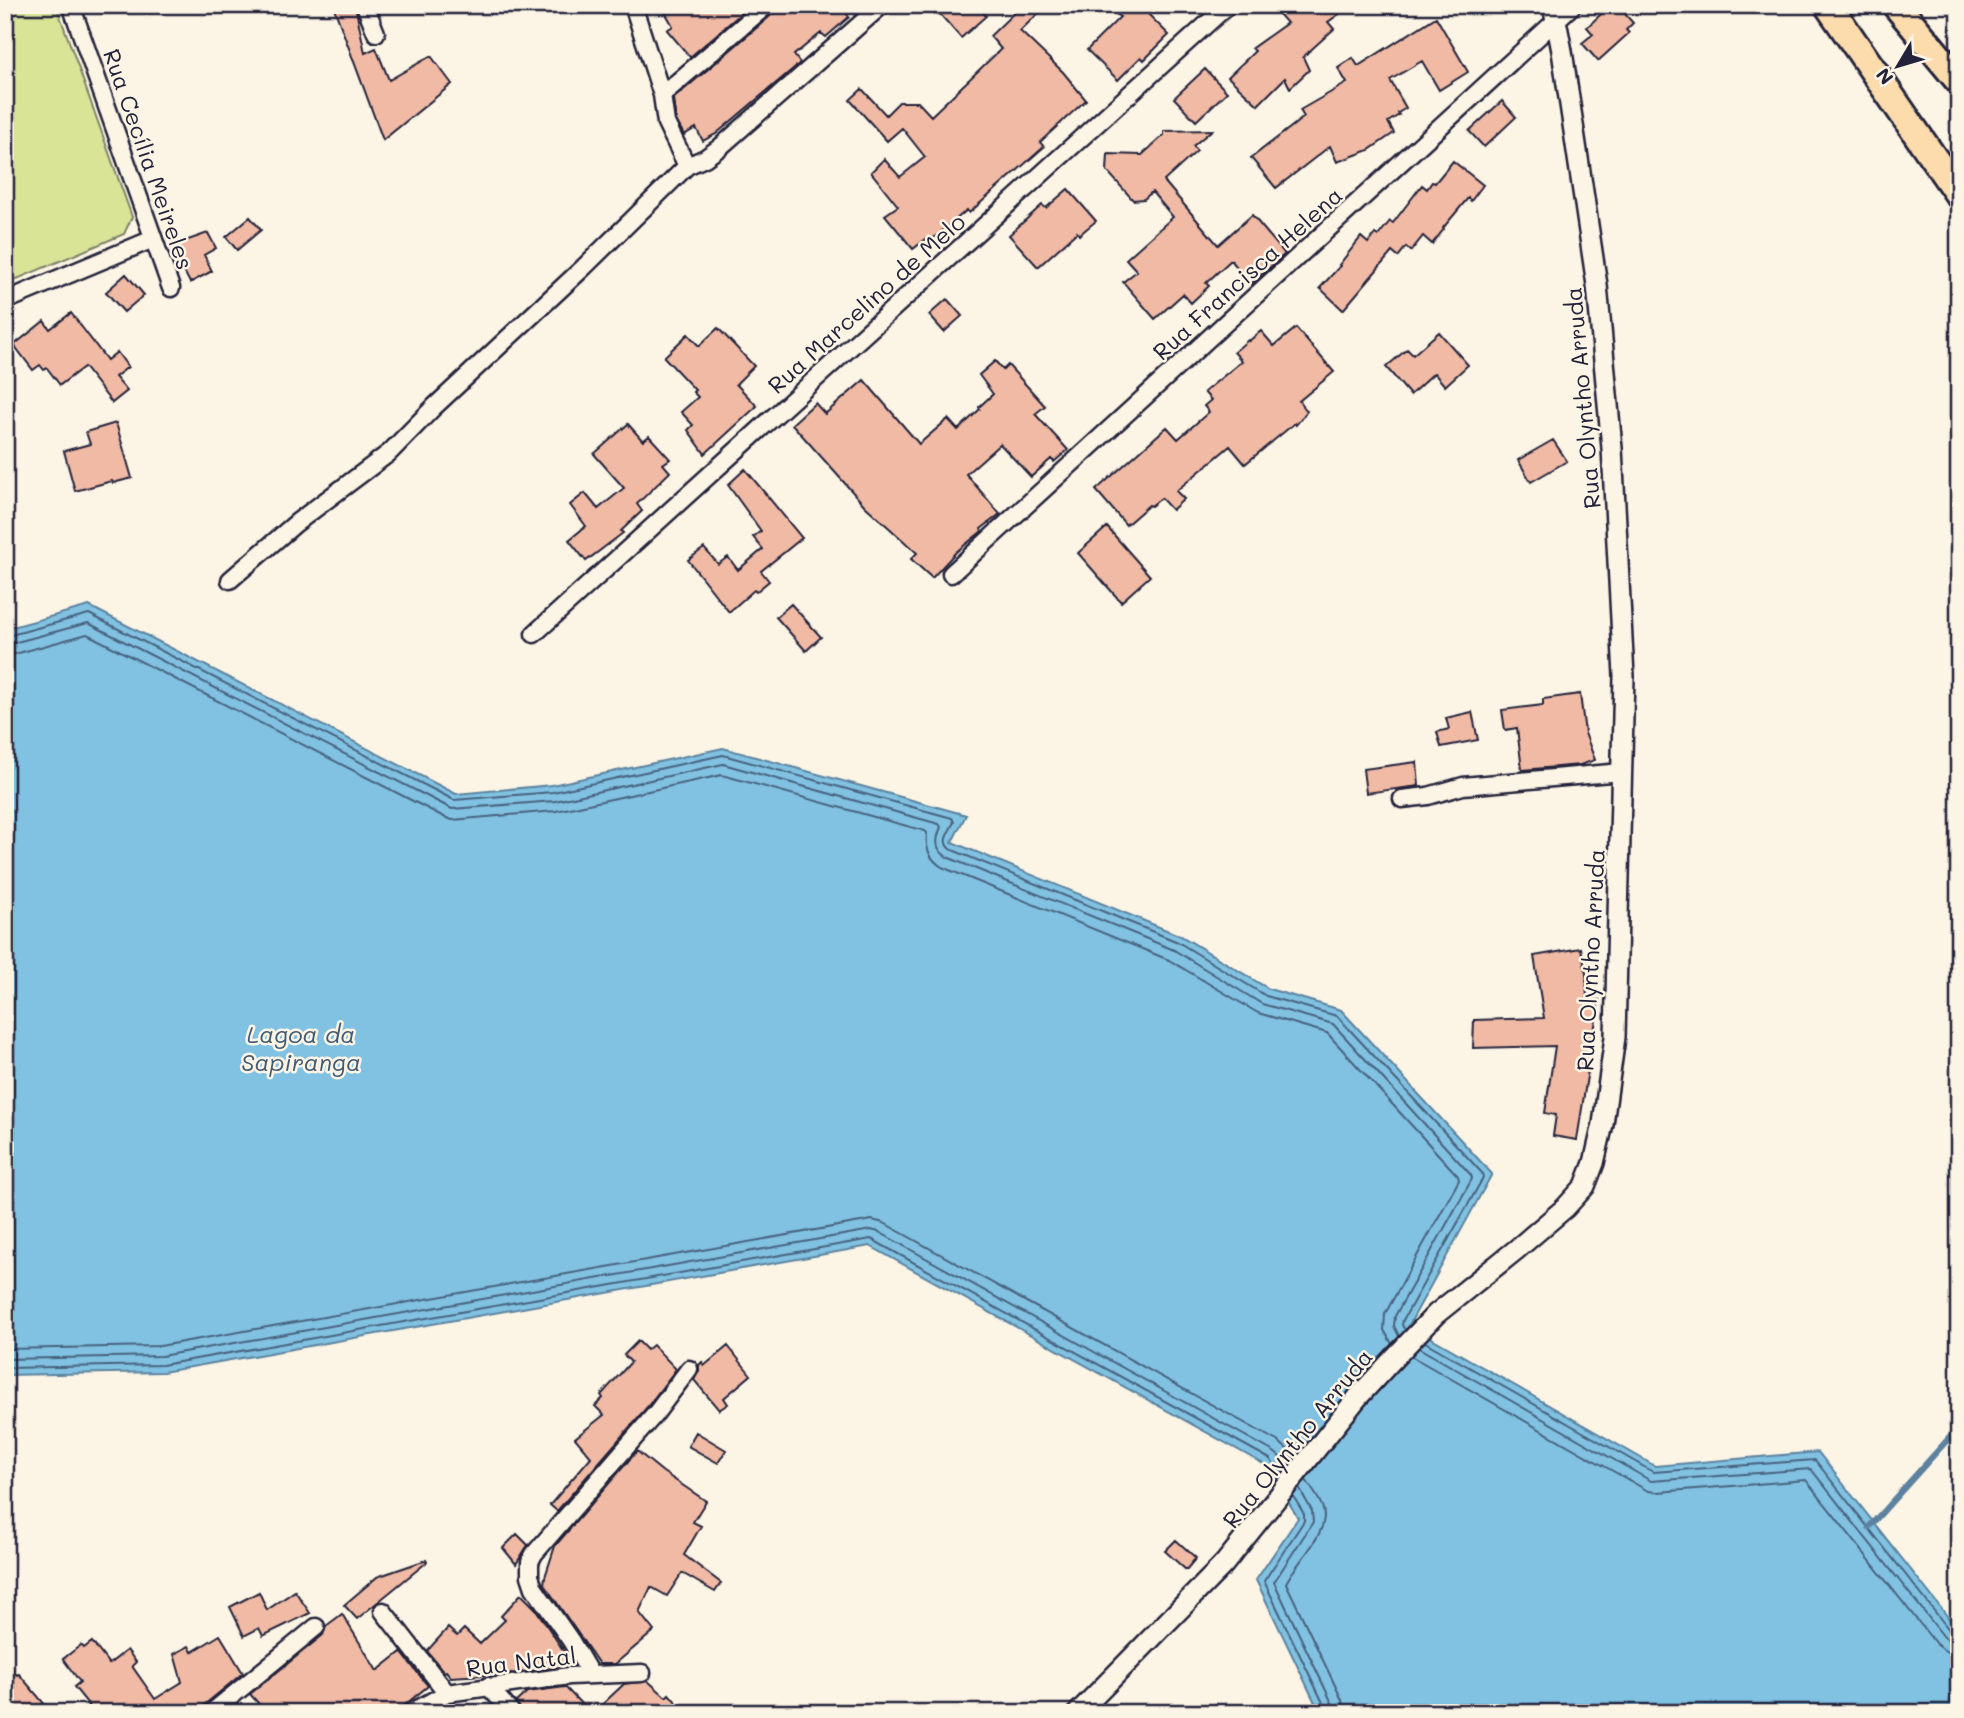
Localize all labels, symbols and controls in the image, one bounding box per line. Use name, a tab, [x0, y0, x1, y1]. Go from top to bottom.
north arrow	[1862, 32, 1932, 102]
street label: Rua Cecília Meireles	[97, 45, 201, 273]
text: N	[1870, 63, 1898, 90]
street label: Rua Francisca Helena	[1146, 180, 1348, 366]
street label: Rua Marcelino de Melo	[761, 206, 971, 400]
street label: Rua Olyntho Arruda	[1557, 286, 1607, 510]
street label: Rua Olyntho Arruda	[1569, 848, 1611, 1072]
water label: Lagoa da Sapiranga	[241, 1018, 361, 1077]
street label: Rua Olyntho Arruda	[1215, 1342, 1379, 1534]
street label: Rua Natal	[464, 1639, 578, 1683]

